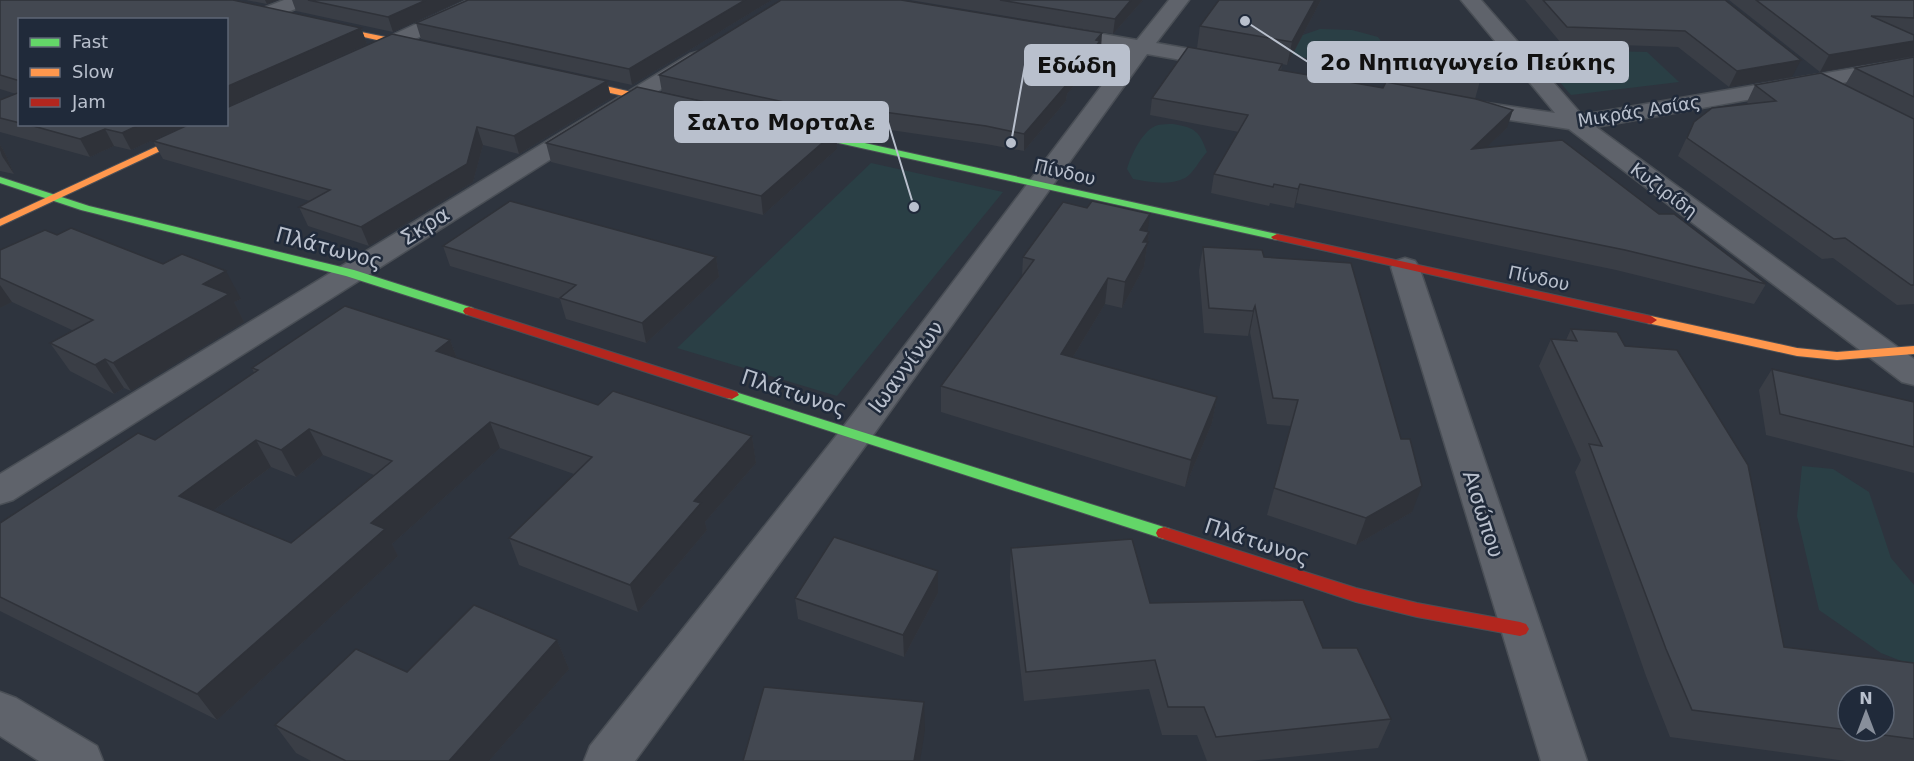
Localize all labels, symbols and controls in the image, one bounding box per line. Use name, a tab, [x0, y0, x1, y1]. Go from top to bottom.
legend	[18, 18, 228, 126]
text: Fast	[72, 31, 108, 52]
callout: 2ο Νηπιαγωγείο Πεύκης	[1308, 42, 1628, 82]
callout: Εδώδη	[1025, 45, 1129, 85]
text: 2ο Νηπιαγωγείο Πεύκης	[1320, 50, 1616, 75]
text: Εδώδη	[1037, 53, 1117, 78]
text: Slow	[72, 61, 114, 82]
text: Jam	[71, 91, 106, 112]
street label: Μικράς Ασίας	[1576, 91, 1702, 131]
callout: Σαλτο Μορταλε	[675, 102, 888, 142]
text: Σαλτο Μορταλε	[687, 110, 875, 135]
street label: Πίνδου	[1032, 155, 1098, 189]
street label: Κυζιρίδη	[1627, 158, 1701, 222]
street label: Σκρα	[396, 202, 454, 250]
street label: Πλάτωνος	[273, 222, 385, 274]
street label: Πίνδου	[1506, 261, 1572, 295]
street label: Ιωαννίνων	[864, 316, 948, 418]
street label: Πλάτωνος	[738, 365, 850, 421]
street label: Αισώπου	[1458, 467, 1508, 561]
street label: Πλάτωνος	[1201, 514, 1313, 570]
north arrow	[1836, 683, 1896, 743]
text: N	[1859, 689, 1873, 708]

